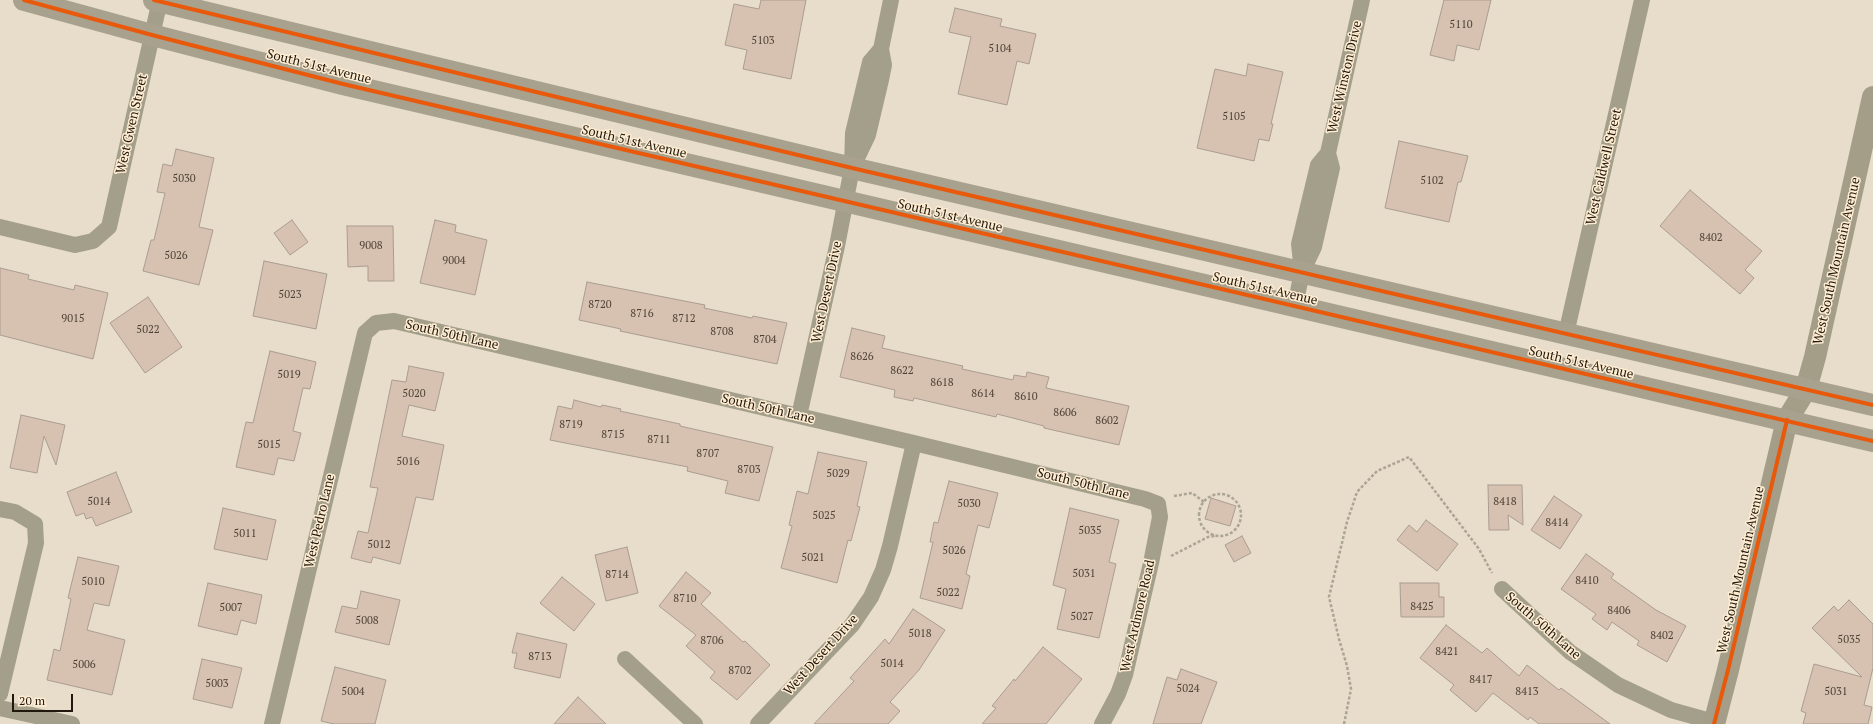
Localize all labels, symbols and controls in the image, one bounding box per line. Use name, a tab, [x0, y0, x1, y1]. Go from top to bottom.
house number: 5110	[1449, 18, 1473, 32]
street label: West Winston Drive	[1324, 19, 1366, 135]
house number: 5103	[751, 34, 775, 48]
house number: 5104	[988, 42, 1012, 56]
street label: South 51st Avenue	[265, 46, 373, 88]
street label: West Gwen Street	[113, 73, 151, 175]
street label: West Caldwell Street	[1583, 107, 1625, 227]
house number: 5105	[1222, 110, 1246, 124]
street label: South 51st Avenue	[580, 122, 688, 162]
house number: 5030	[172, 172, 196, 186]
house number: 5102	[1420, 174, 1444, 188]
street label: West South Mountain Avenue	[1810, 176, 1864, 346]
street label: South 51st Avenue	[896, 196, 1004, 236]
house number: 8402	[1699, 231, 1723, 245]
house number: 9008	[359, 239, 383, 253]
street label: West Desert Drive	[809, 240, 845, 344]
house number: 5026	[164, 249, 188, 263]
house number: 9004	[442, 254, 466, 268]
street label: South 51st Avenue	[1211, 269, 1319, 309]
house number: 5023	[278, 288, 302, 302]
house number: 8720	[588, 298, 612, 312]
house number: 8716	[630, 307, 654, 321]
house number: 9015	[61, 312, 85, 326]
house number: 8712	[672, 312, 696, 326]
street label: South 50th Lane	[404, 317, 500, 353]
house number: 5022	[136, 323, 160, 337]
house number: 8708	[710, 325, 734, 339]
house number: 8704	[753, 333, 777, 347]
street label: South 51st Avenue	[1527, 343, 1635, 383]
house number: 8626	[850, 350, 874, 364]
house number: 8622	[890, 364, 914, 378]
house number: 5019	[277, 368, 301, 382]
house number: 8618	[930, 376, 954, 390]
house number: 5020	[402, 387, 426, 401]
house number: 8614	[971, 387, 995, 401]
house number: 8610	[1014, 390, 1038, 404]
street label: South 50th Lane	[720, 391, 816, 427]
house number: 8606	[1053, 406, 1077, 420]
house number: 8602	[1095, 414, 1119, 428]
house number: 8719	[559, 418, 583, 432]
house number: 8715	[601, 428, 625, 442]
house number: 8711	[647, 433, 671, 447]
house number: 5015	[257, 438, 281, 452]
house number: 8707	[696, 447, 720, 461]
house number: 5016	[396, 455, 420, 469]
house number: 8703	[737, 463, 761, 477]
street label: South 50th Lane	[1035, 465, 1131, 503]
house number: 5029	[826, 467, 850, 481]
street label: West Pedro Lane	[302, 473, 338, 569]
street label: West South Mountain Avenue	[1714, 485, 1768, 655]
house number: 5014	[87, 495, 111, 509]
house number: 8418	[1493, 495, 1517, 509]
house number: 5030	[957, 497, 981, 511]
house number: 5025	[812, 509, 836, 523]
house number: 8414	[1545, 516, 1569, 530]
house number: 5035	[1078, 524, 1102, 538]
house number: 5011	[233, 527, 257, 541]
house number: 5012	[367, 538, 391, 552]
house number: 5026	[942, 544, 966, 558]
house number: 5021	[801, 551, 825, 565]
street label: West Ardmore Road	[1118, 558, 1158, 674]
house number: 5031	[1072, 567, 1096, 581]
house number: 8714	[605, 568, 629, 582]
house number: 8410	[1575, 574, 1599, 588]
house number: 5010	[81, 575, 105, 589]
house number: 5022	[936, 586, 960, 600]
street label: South 50th Lane	[1502, 589, 1584, 663]
house number: 8710	[673, 592, 697, 606]
house number: 8425	[1410, 600, 1434, 614]
house number: 5007	[219, 601, 243, 615]
house number: 8406	[1607, 604, 1631, 618]
house number: 5027	[1070, 610, 1094, 624]
street label: West Desert Drive	[781, 611, 861, 699]
house number: 5008	[355, 614, 379, 628]
house number: 5018	[908, 627, 932, 641]
house number: 8402	[1650, 629, 1674, 643]
house number: 5035	[1837, 633, 1861, 647]
house number: 8706	[700, 634, 724, 648]
house number: 8421	[1435, 645, 1459, 659]
house number: 8713	[528, 650, 552, 664]
house number: 5014	[880, 657, 904, 671]
house number: 5006	[72, 658, 96, 672]
house number: 8702	[728, 664, 752, 678]
house number: 8417	[1469, 673, 1493, 687]
house number: 5003	[205, 677, 229, 691]
house number: 5024	[1176, 682, 1200, 696]
house number: 5004	[341, 685, 365, 699]
house number: 8413	[1515, 685, 1539, 699]
house number: 5031	[1824, 685, 1848, 699]
scale bar	[14, 686, 75, 712]
text: 20 m	[19, 693, 45, 708]

